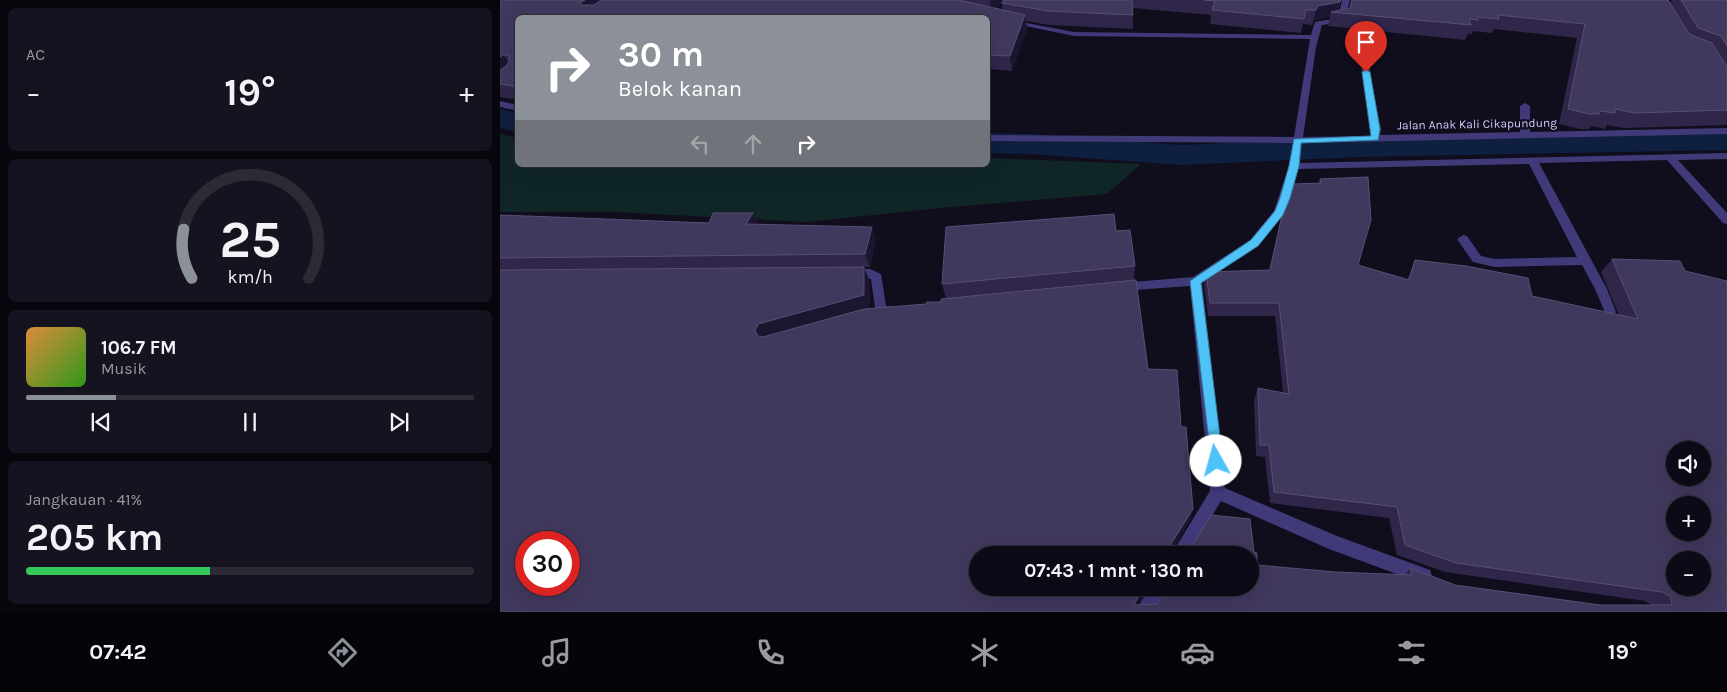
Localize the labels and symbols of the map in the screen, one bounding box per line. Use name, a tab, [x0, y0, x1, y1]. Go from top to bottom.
pin	[1345, 21, 1387, 72]
street label: Jalan Anak Kali Cikapundung	[1397, 116, 1557, 132]
position arrow	[1189, 434, 1241, 486]
speed limit sign: 30	[515, 531, 580, 596]

